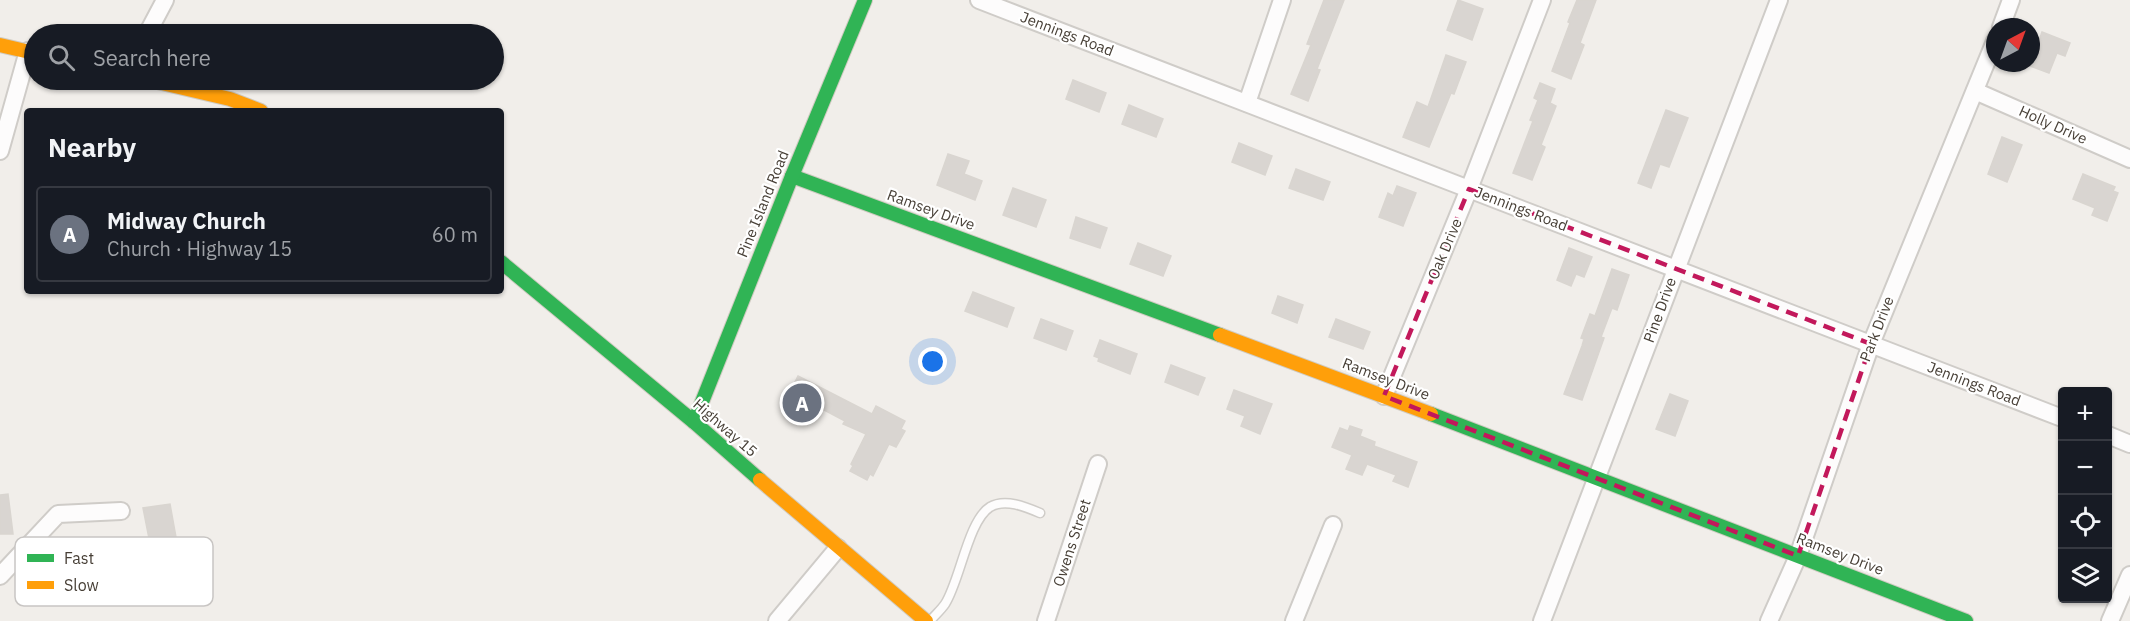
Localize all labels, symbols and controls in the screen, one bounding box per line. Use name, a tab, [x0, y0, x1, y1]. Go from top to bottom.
street label: Jennings Road	[1018, 7, 1117, 60]
north arrow	[1986, 18, 2040, 72]
search box	[24, 24, 504, 90]
icon: search	[45, 41, 78, 74]
text: Search here	[93, 43, 211, 72]
street label: Holly Drive	[2016, 101, 2090, 148]
text: Nearby	[48, 130, 136, 164]
street label: Pine Island Road	[732, 148, 793, 260]
street label: Jennings Road	[1472, 182, 1571, 235]
street label: Ramsey Drive	[885, 185, 978, 234]
text: Midway Church	[107, 206, 266, 235]
street label: Oak Drive	[1423, 215, 1466, 282]
text: A	[63, 221, 76, 248]
text: 60 m	[432, 221, 478, 248]
text: Church · Highway 15	[107, 235, 292, 262]
street label: Pine Drive	[1639, 275, 1680, 345]
street label: Park Drive	[1855, 293, 1898, 364]
your location	[918, 347, 947, 376]
street label: Ramsey Drive	[1340, 353, 1432, 404]
street label: Jennings Road	[1925, 357, 2024, 410]
pin: A	[782, 380, 822, 426]
map controls	[2058, 387, 2112, 603]
button: +	[2058, 387, 2112, 441]
street label: Highway 15	[689, 395, 761, 461]
button: −	[2058, 441, 2112, 495]
button: locate	[2058, 495, 2112, 549]
street label: Owens Street	[1048, 497, 1095, 589]
street label: Ramsey Drive	[1794, 528, 1886, 579]
legend	[15, 537, 213, 606]
text: Fast	[64, 548, 94, 568]
button: layers	[2058, 549, 2112, 603]
text: Slow	[64, 575, 99, 595]

